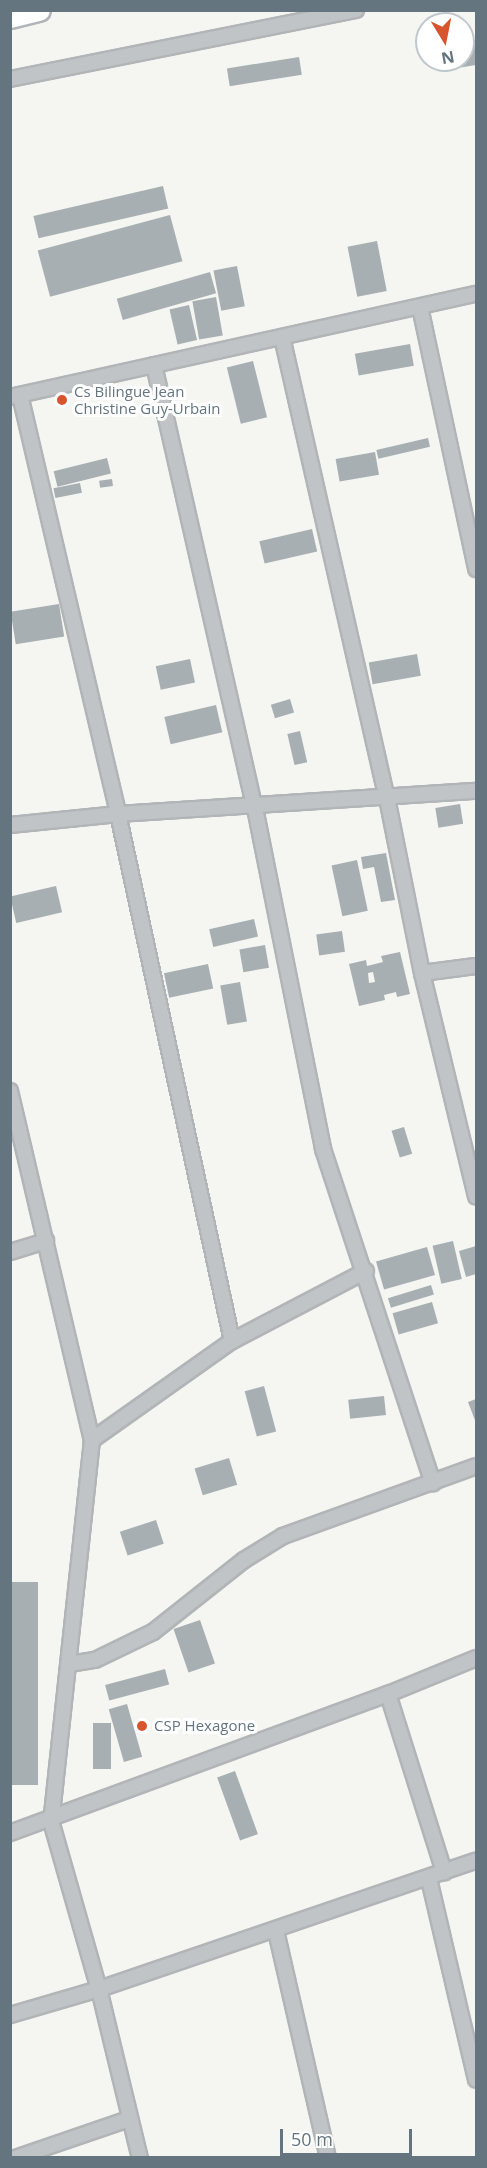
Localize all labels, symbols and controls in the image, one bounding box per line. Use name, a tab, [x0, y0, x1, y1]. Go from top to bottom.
north arrow	[415, 12, 475, 72]
text: N	[439, 46, 456, 70]
place label: Cs Bilingue Jean Christine Guy-Urbain	[74, 382, 220, 417]
marker: Cs Bilingue Jean Christine Guy-Urbain	[55, 393, 69, 407]
place label: CSP Hexagone	[154, 1717, 255, 1735]
marker: CSP Hexagone	[135, 1719, 149, 1733]
scale bar	[283, 2117, 415, 2155]
text: 50 m	[291, 2127, 333, 2151]

